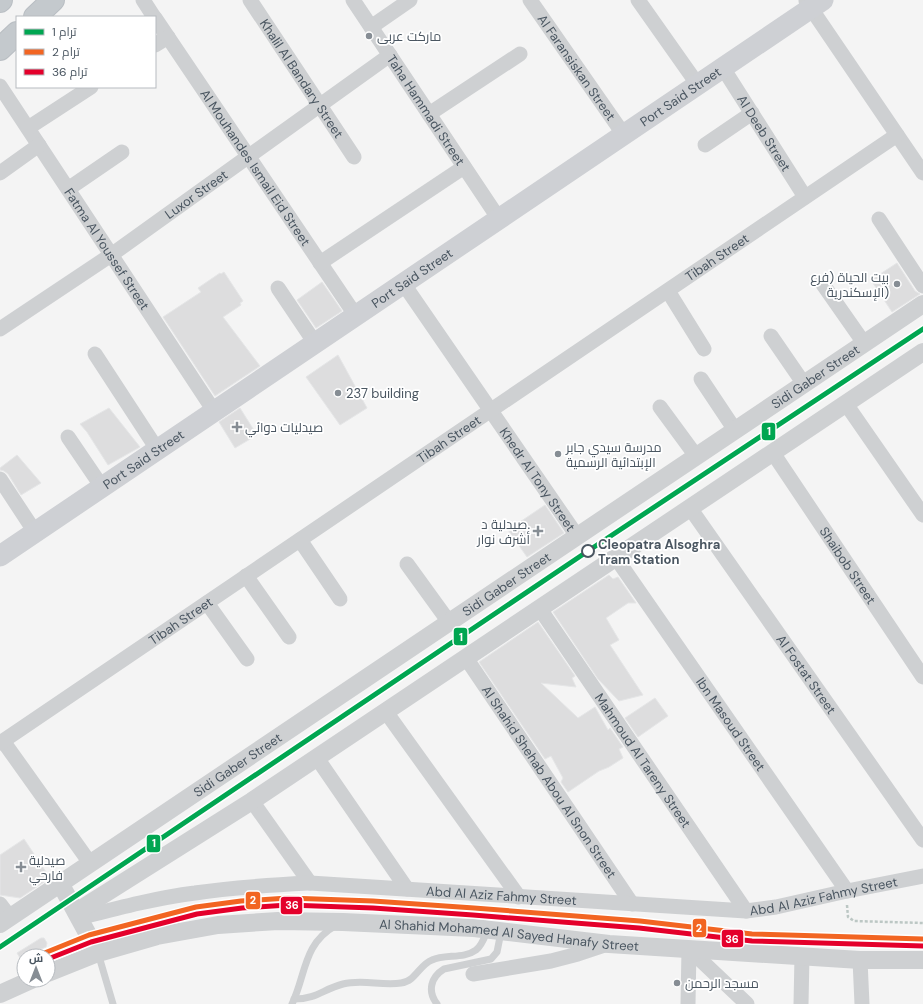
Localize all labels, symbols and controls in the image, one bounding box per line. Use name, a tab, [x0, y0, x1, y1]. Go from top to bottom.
street label: Al Faransiskan Street	[534, 11, 620, 124]
street label: Khalil Al Bandary Street	[256, 15, 348, 141]
legend	[16, 16, 156, 88]
text: ترام 1	[52, 24, 77, 40]
place label: ماركت عربى	[377, 28, 441, 45]
marker: ماركت عربى	[364, 31, 374, 41]
text: ترام 2	[52, 44, 80, 60]
street label: Taha Hammadi Street	[383, 51, 469, 168]
street label: Port Said Street	[636, 63, 724, 130]
text: ترام 36	[52, 64, 88, 80]
street label: Al Mouhandes Ismail Eid Street	[197, 86, 315, 249]
street label: Al Deeb Street	[734, 92, 795, 174]
street label: Luxor Street	[161, 166, 231, 222]
street label: Fatma Al Youssef Street	[61, 185, 154, 313]
street label: Tibah Street	[682, 229, 752, 285]
street label: Port Said Street	[368, 244, 456, 311]
place label: بيت الحياة (فرع الإسكندرية)	[810, 269, 889, 301]
marker: بيت الحياة (فرع الإسكندرية)	[892, 279, 902, 289]
street label: Sidi Gaber Street	[768, 341, 863, 412]
place label: 237 building	[346, 385, 419, 402]
marker: 237 building	[333, 388, 343, 398]
street label: Tibah Street	[413, 411, 484, 467]
place label: صيدليات دوائي	[245, 419, 323, 438]
marker: صيدليات دوائي	[232, 422, 242, 432]
line badge: 1	[761, 422, 776, 441]
street label: Khedr Al Tony Street	[496, 424, 580, 534]
text: 1	[767, 424, 771, 438]
street label: Port Said Street	[99, 426, 187, 493]
place label: مدرسة سيدي جابر الإبتدائية الرسمية	[565, 439, 662, 471]
marker: مدرسة سيدي جابر الإبتدائية الرسمية	[553, 449, 563, 459]
place label: صيدلية د. أشرف نوار	[476, 516, 530, 548]
street label: Shaibob Street	[816, 523, 880, 607]
marker: صيدلية د. أشرف نوار	[533, 526, 543, 536]
place label: Cleopatra Alsoghra Tram Station	[598, 536, 720, 568]
marker: Cleopatra Alsoghra Tram Station	[581, 544, 595, 558]
street label: Sidi Gaber Street	[459, 548, 554, 620]
street label: Tibah Street	[145, 593, 216, 648]
line badge: 1	[453, 627, 468, 646]
text: 1	[459, 630, 463, 644]
street label: Al Fostat Street	[773, 631, 840, 717]
street label: Ibn Masoud Street	[693, 674, 770, 774]
street label: Al Shahid Shehab Abou Al Snon Street	[478, 682, 620, 881]
street label: Mahmoud Al Tareny Street	[591, 690, 695, 831]
street label: Sidi Gaber Street	[190, 729, 285, 800]
line badge: 1	[146, 834, 161, 853]
text: 1	[152, 836, 156, 850]
place label: صيدلية فارحي	[29, 852, 65, 886]
marker: صيدلية فارحي	[16, 862, 26, 872]
street label: Abd Al Aziz Fahmy Street	[748, 873, 899, 919]
street label: Abd Al Aziz Fahmy Street	[426, 882, 577, 909]
line badge: 2	[245, 891, 261, 910]
text: 2	[250, 893, 256, 907]
line badge: 36	[280, 896, 303, 915]
text: 36	[285, 898, 299, 912]
street label: Al Shahid Mohamed Al Sayed Hanafy Street	[379, 915, 639, 954]
line badge: 2	[692, 918, 707, 938]
text: 2	[696, 921, 702, 935]
line badge: 36	[721, 929, 744, 948]
text: 36	[725, 932, 739, 946]
north arrow	[16, 948, 56, 988]
text: ش	[29, 951, 43, 965]
place label: مسجد الرحمن	[685, 975, 759, 992]
marker: مسجد الرحمن	[672, 978, 682, 988]

